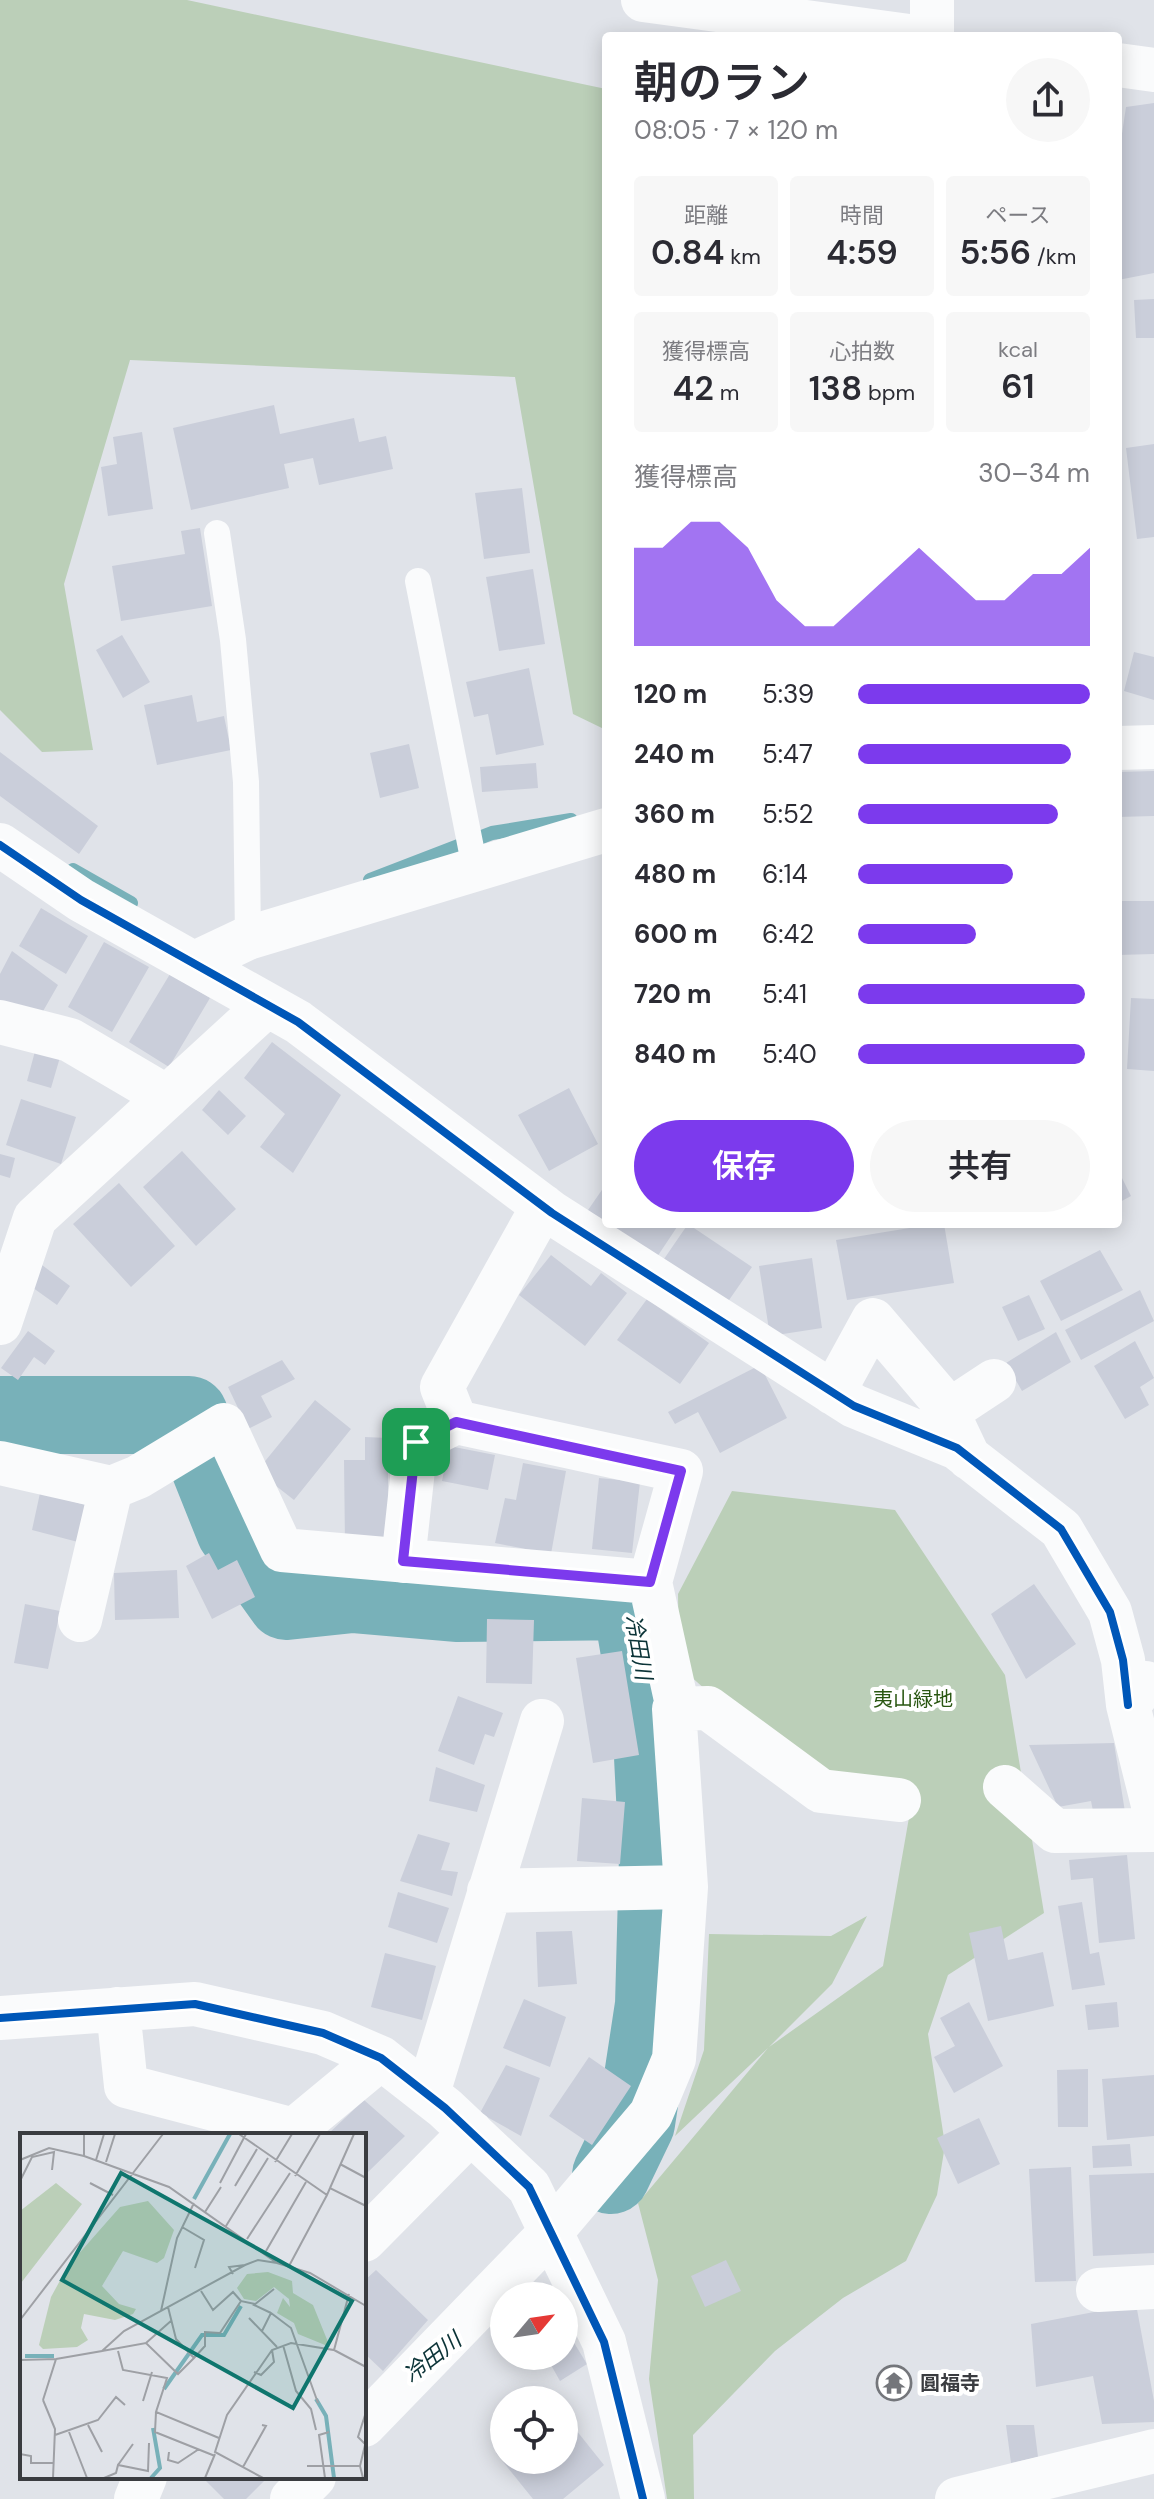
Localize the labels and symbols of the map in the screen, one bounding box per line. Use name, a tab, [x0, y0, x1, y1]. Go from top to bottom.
pin	[382, 1408, 450, 1476]
water label: 冷田川	[618, 1612, 659, 1684]
park label: 夷山緑地	[873, 1686, 953, 1712]
inset map	[20, 2133, 366, 2479]
north arrow	[490, 2282, 578, 2370]
water label: 冷田川	[397, 2324, 469, 2389]
temple icon: 圓福寺	[875, 2364, 913, 2402]
place label: 圓福寺	[920, 2370, 980, 2396]

